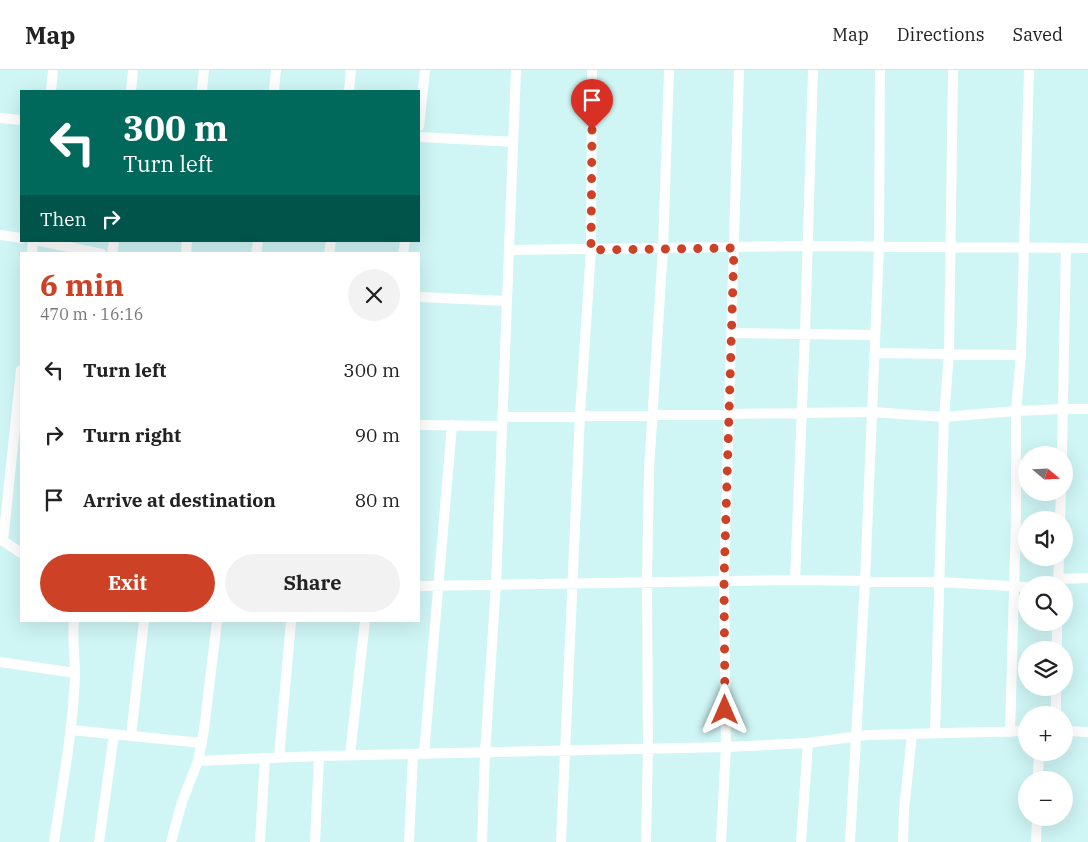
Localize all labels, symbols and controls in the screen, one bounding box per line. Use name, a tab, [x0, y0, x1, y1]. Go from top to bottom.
text: Map	[25, 19, 75, 51]
text: Map	[832, 23, 869, 46]
text: Directions	[897, 23, 985, 46]
text: Saved	[1013, 23, 1063, 46]
pin	[571, 79, 613, 130]
icon: arrive	[578, 86, 606, 114]
text: 300 m	[123, 105, 228, 151]
icon: left	[40, 110, 105, 175]
text: Turn left	[123, 149, 213, 178]
icon: right	[97, 205, 125, 233]
text: Then	[40, 207, 87, 231]
text: 6 min	[40, 265, 124, 304]
button: close	[348, 269, 400, 321]
text: 470 m · 16:16	[40, 304, 143, 324]
icon: left	[40, 356, 68, 384]
text: Turn left	[83, 358, 166, 382]
text: 300 m	[343, 358, 400, 382]
icon: right	[40, 421, 68, 449]
text: Turn right	[83, 423, 181, 447]
text: 90 m	[355, 423, 400, 447]
north arrow	[1018, 446, 1072, 501]
map controls	[1018, 446, 1073, 826]
icon: arrive	[40, 486, 68, 514]
text: Arrive at destination	[83, 488, 276, 512]
text: 80 m	[355, 488, 400, 512]
button: sound	[1018, 511, 1073, 566]
button: Exit	[40, 554, 215, 612]
button: Share	[225, 554, 400, 612]
button: search	[1018, 576, 1073, 631]
button: layers	[1018, 641, 1073, 696]
position arrow	[698, 683, 750, 735]
button: +	[1018, 706, 1073, 761]
button: −	[1018, 771, 1073, 826]

